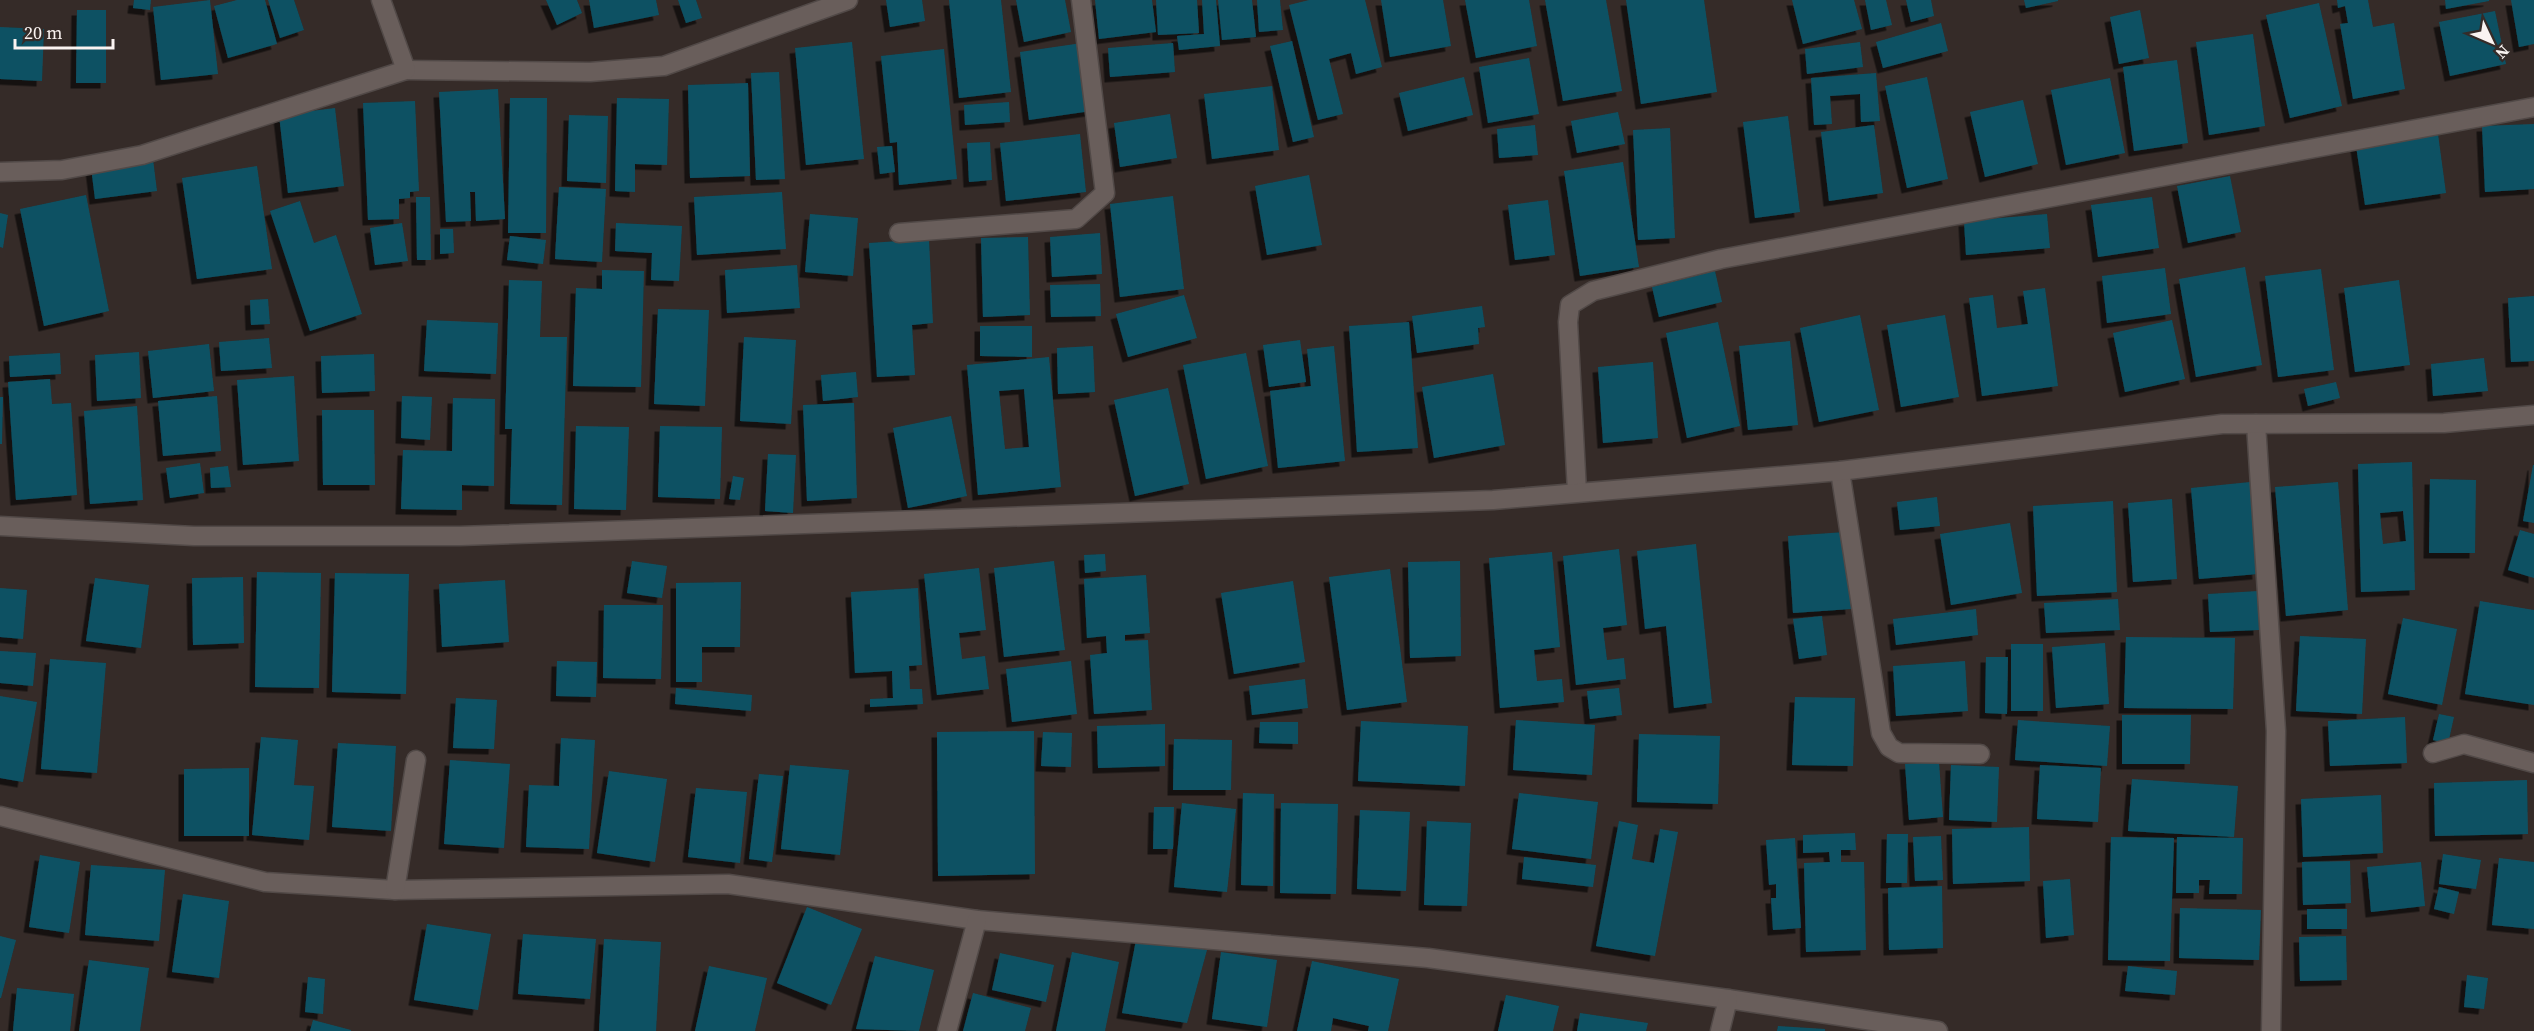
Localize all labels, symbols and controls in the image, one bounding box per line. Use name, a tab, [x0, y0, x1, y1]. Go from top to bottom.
scale bar	[15, 12, 112, 50]
north arrow	[2462, 12, 2522, 72]
text: 20 m	[24, 20, 62, 45]
text: N	[2491, 41, 2515, 65]

